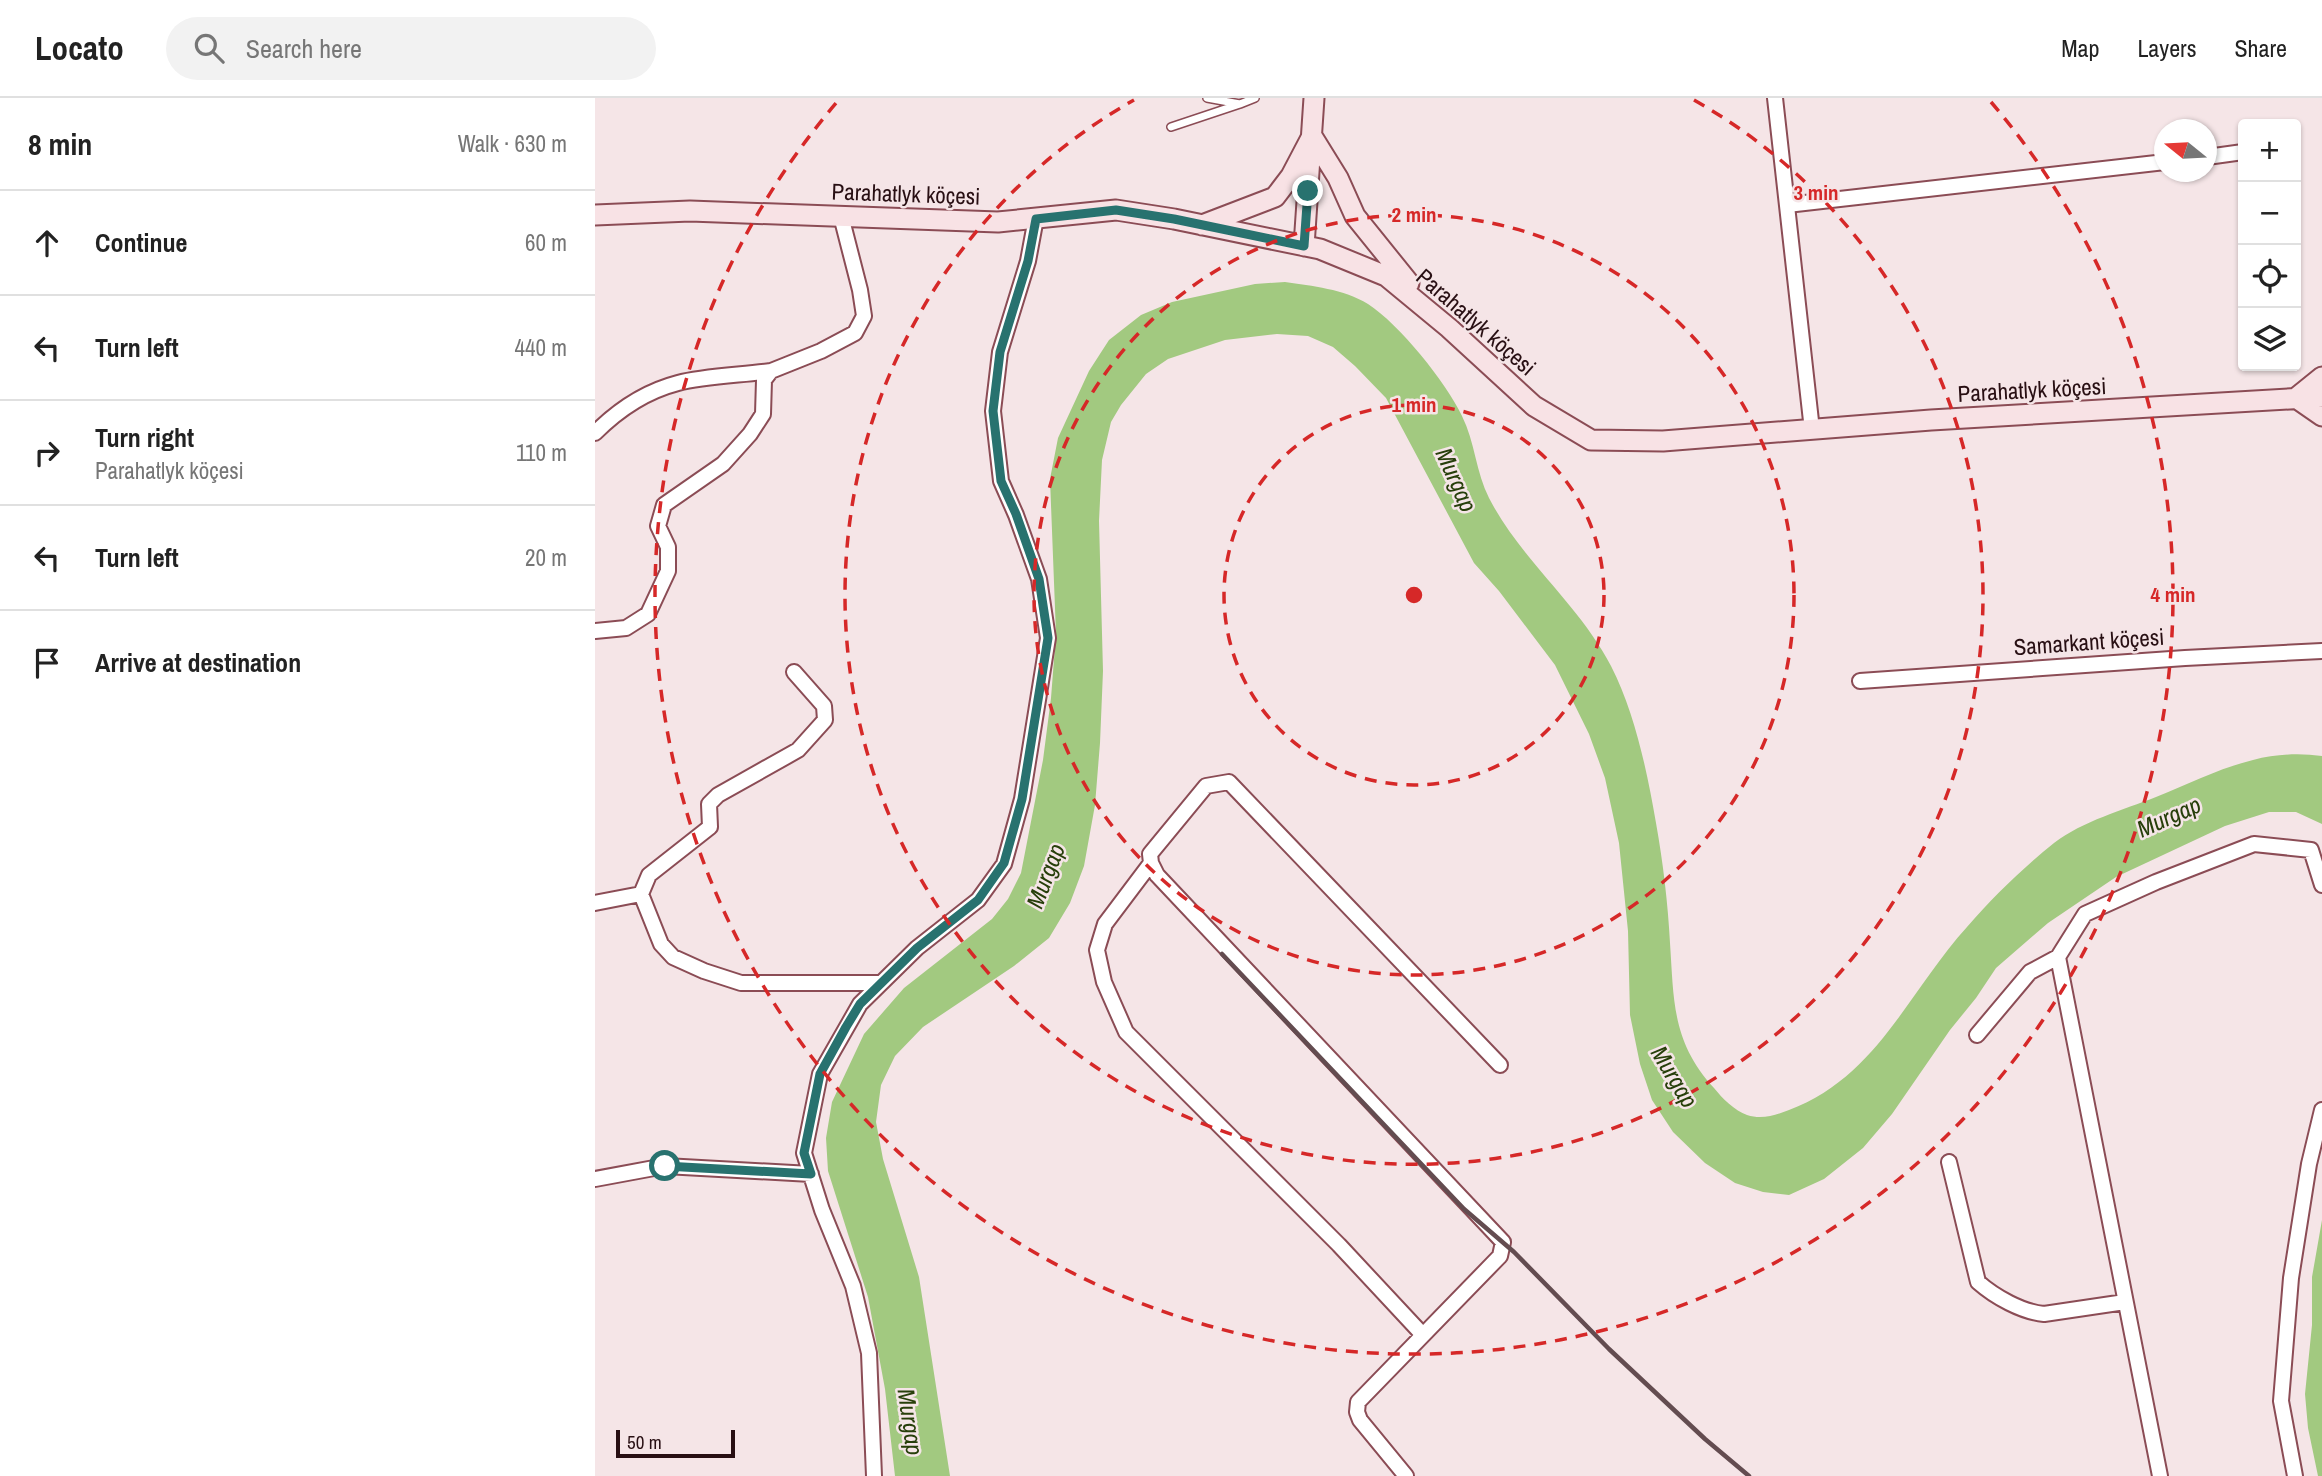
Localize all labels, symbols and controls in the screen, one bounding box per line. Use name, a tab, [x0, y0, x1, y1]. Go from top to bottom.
search box	[166, 17, 656, 80]
text: Locato	[35, 26, 124, 70]
icon: search	[190, 29, 228, 67]
text: Search here	[246, 31, 362, 66]
text: Map	[2061, 32, 2099, 64]
text: Layers	[2137, 32, 2196, 64]
text: Share	[2234, 32, 2287, 64]
north arrow	[2154, 119, 2217, 182]
map controls	[2238, 119, 2301, 371]
button: +	[2238, 119, 2301, 182]
text: 8 min	[28, 124, 92, 164]
text: Walk · 630 m	[458, 128, 567, 159]
street label: Parahatlyk köçesi	[831, 175, 981, 212]
route end	[1292, 175, 1323, 206]
text: 3 min	[1794, 178, 1838, 207]
button: −	[2238, 182, 2301, 245]
text: 2 min	[1392, 200, 1436, 229]
icon: ahead	[28, 224, 66, 262]
text: Continue	[95, 225, 187, 260]
text: 60 m	[525, 227, 567, 258]
button: locate	[2238, 245, 2301, 308]
street label: Parahatlyk köçesi	[1410, 261, 1543, 382]
button: layers	[2238, 308, 2301, 371]
icon: left	[28, 329, 66, 367]
text: Turn left	[95, 330, 179, 365]
text: 440 m	[515, 332, 567, 363]
street label: Parahatlyk köçesi	[1957, 370, 2107, 409]
text: 1 min	[1392, 390, 1436, 419]
text: Turn right	[95, 420, 194, 455]
icon: right	[28, 434, 66, 472]
text: 110 m	[516, 437, 567, 468]
water label: Murgap	[1429, 443, 1485, 517]
text: Parahatlyk köçesi	[95, 455, 244, 486]
icon: left	[28, 539, 66, 577]
text: Turn left	[95, 540, 179, 575]
text: 20 m	[525, 542, 567, 573]
text: 4 min	[2151, 580, 2195, 609]
centre of rings	[1402, 583, 1426, 607]
street label: Samarkant köçesi	[2013, 621, 2165, 662]
icon: arrive	[28, 644, 66, 682]
text: Arrive at destination	[95, 645, 301, 680]
water label: Murgap	[2132, 788, 2206, 844]
water label: Murgap	[1018, 839, 1072, 913]
water label: Murgap	[1644, 1040, 1706, 1113]
route start	[649, 1150, 680, 1181]
water label: Murgap	[891, 1387, 931, 1457]
scale bar	[616, 1427, 735, 1459]
text: 50 m	[627, 1429, 662, 1455]

